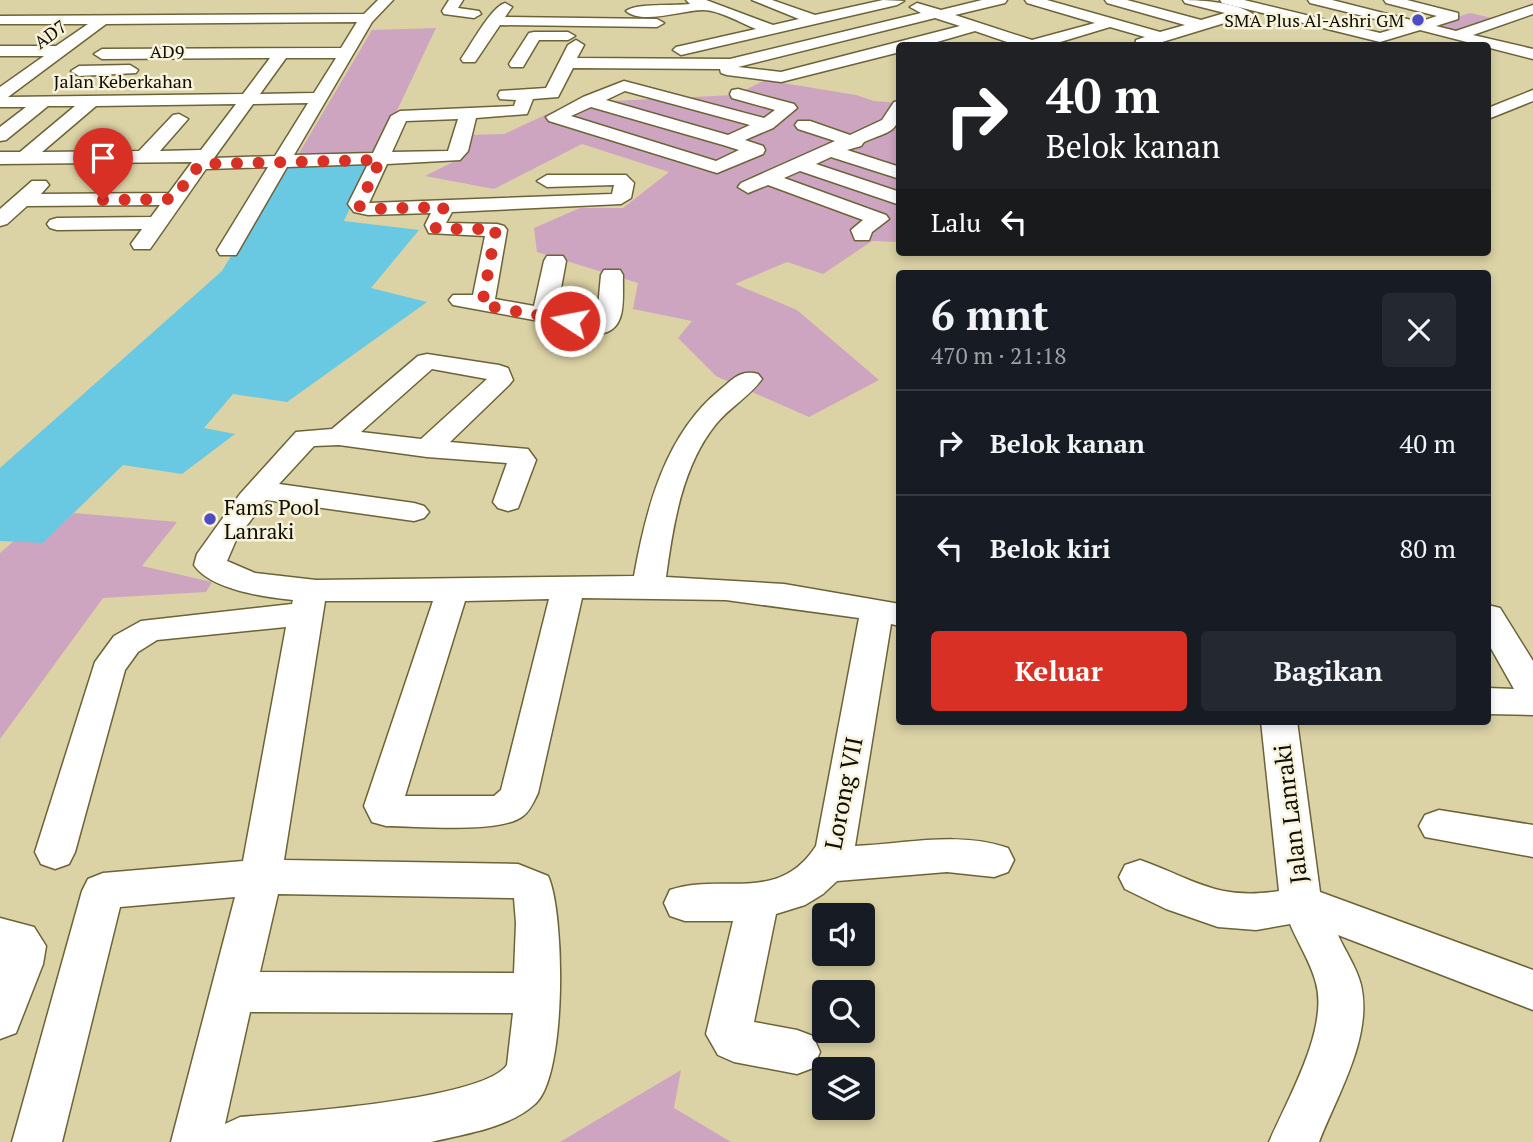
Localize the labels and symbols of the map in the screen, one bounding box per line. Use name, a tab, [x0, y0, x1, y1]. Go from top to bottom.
place label: SMA Plus Al-Ashri GM	[1224, 8, 1404, 32]
marker: SMA Plus Al-Ashri GM	[1410, 12, 1426, 28]
street label: AD7	[29, 14, 71, 54]
street label: AD9	[150, 39, 184, 63]
street label: Jalan Keberkahan	[53, 69, 193, 93]
pin	[73, 128, 133, 200]
position arrow	[533, 284, 607, 358]
place label: Fams Pool Lanraki	[224, 493, 320, 545]
marker: Fams Pool Lanraki	[202, 511, 218, 527]
street label: Lorong VII	[816, 734, 870, 852]
street label: Jalan Lanraki	[1266, 742, 1314, 886]

